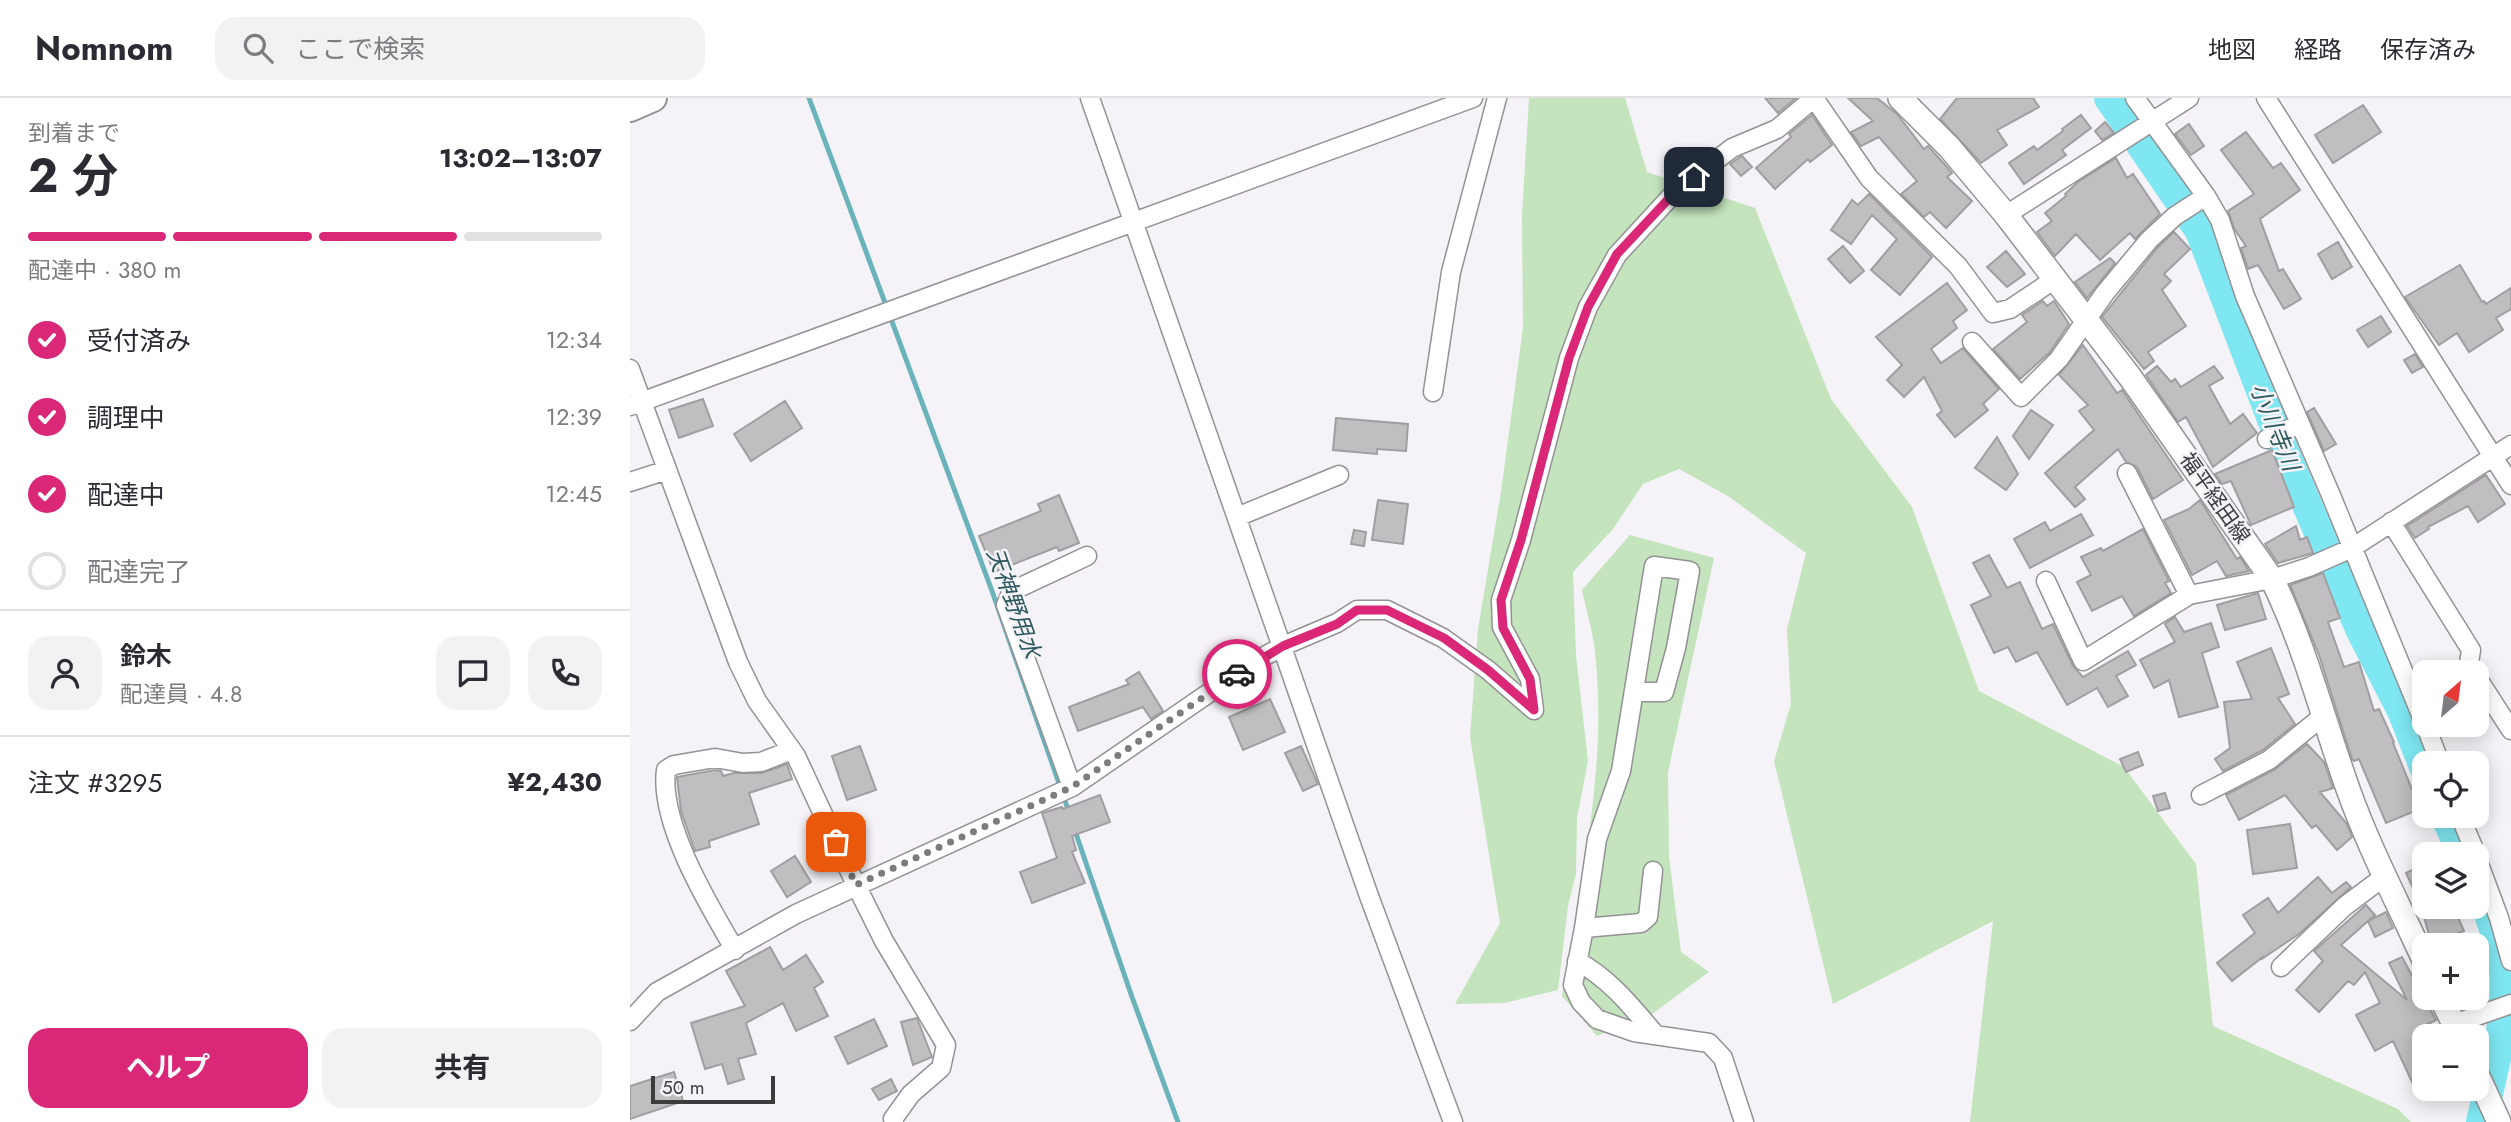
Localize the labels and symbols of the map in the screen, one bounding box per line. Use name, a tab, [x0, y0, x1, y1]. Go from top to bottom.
pin	[1664, 147, 1724, 207]
water label: 小川寺川	[2242, 378, 2309, 479]
street label: 福平経田線	[2173, 446, 2257, 550]
water label: 天神野用水	[978, 543, 1051, 666]
courier	[1202, 639, 1272, 709]
north arrow	[2412, 660, 2488, 737]
pin	[806, 812, 866, 872]
scale bar	[651, 1073, 775, 1105]

